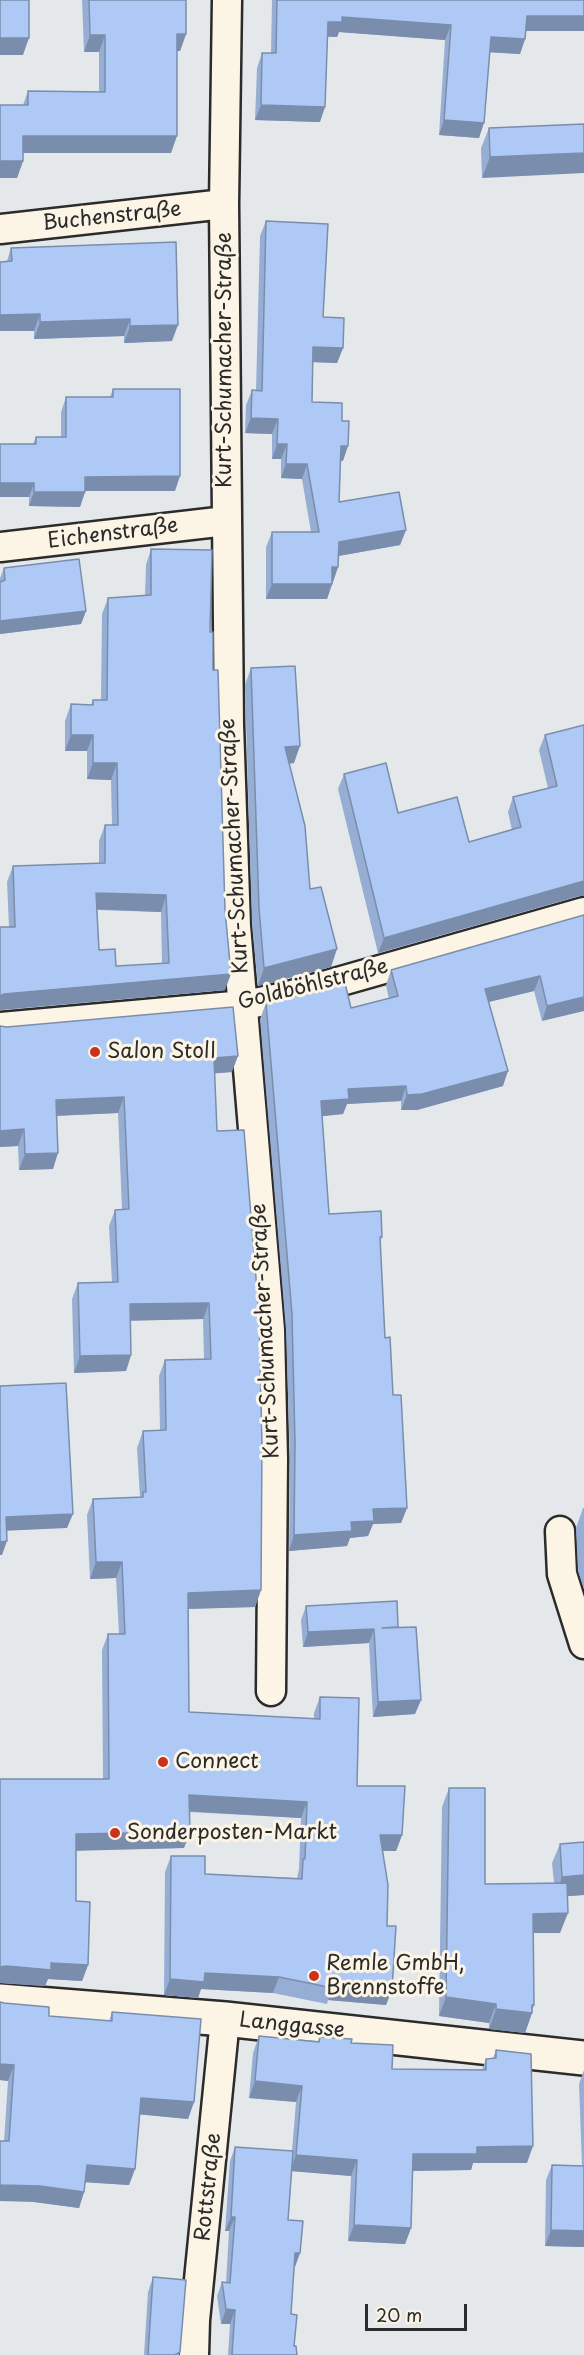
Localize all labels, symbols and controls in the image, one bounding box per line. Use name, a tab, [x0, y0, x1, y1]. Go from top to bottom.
street label: Buchenstraße	[41, 197, 183, 237]
street label: Kurt-Schumacher-Straße	[212, 232, 238, 488]
street label: Eichenstraße	[46, 514, 180, 554]
street label: Kurt-Schumacher-Straße	[216, 718, 254, 974]
street label: Goldböhlstraße	[235, 954, 391, 1016]
place label: Salon Stoll	[107, 1039, 216, 1065]
marker: Salon Stoll	[88, 1045, 102, 1059]
street label: Kurt-Schumacher-Straße	[247, 1203, 285, 1459]
place label: Connect	[175, 1749, 259, 1775]
marker: Connect	[156, 1755, 170, 1769]
place label: Sonderposten-Markt	[127, 1820, 337, 1846]
marker: Sonderposten-Markt	[108, 1826, 122, 1840]
place label: Remle GmbH, Brennstoffe	[326, 1951, 465, 2001]
marker: Remle GmbH, Brennstoffe	[307, 1969, 321, 1983]
street label: Langgasse	[238, 2008, 346, 2044]
street label: Rottstraße	[191, 2132, 227, 2242]
scale bar	[368, 2292, 470, 2330]
text: 20 m	[376, 2301, 422, 2328]

